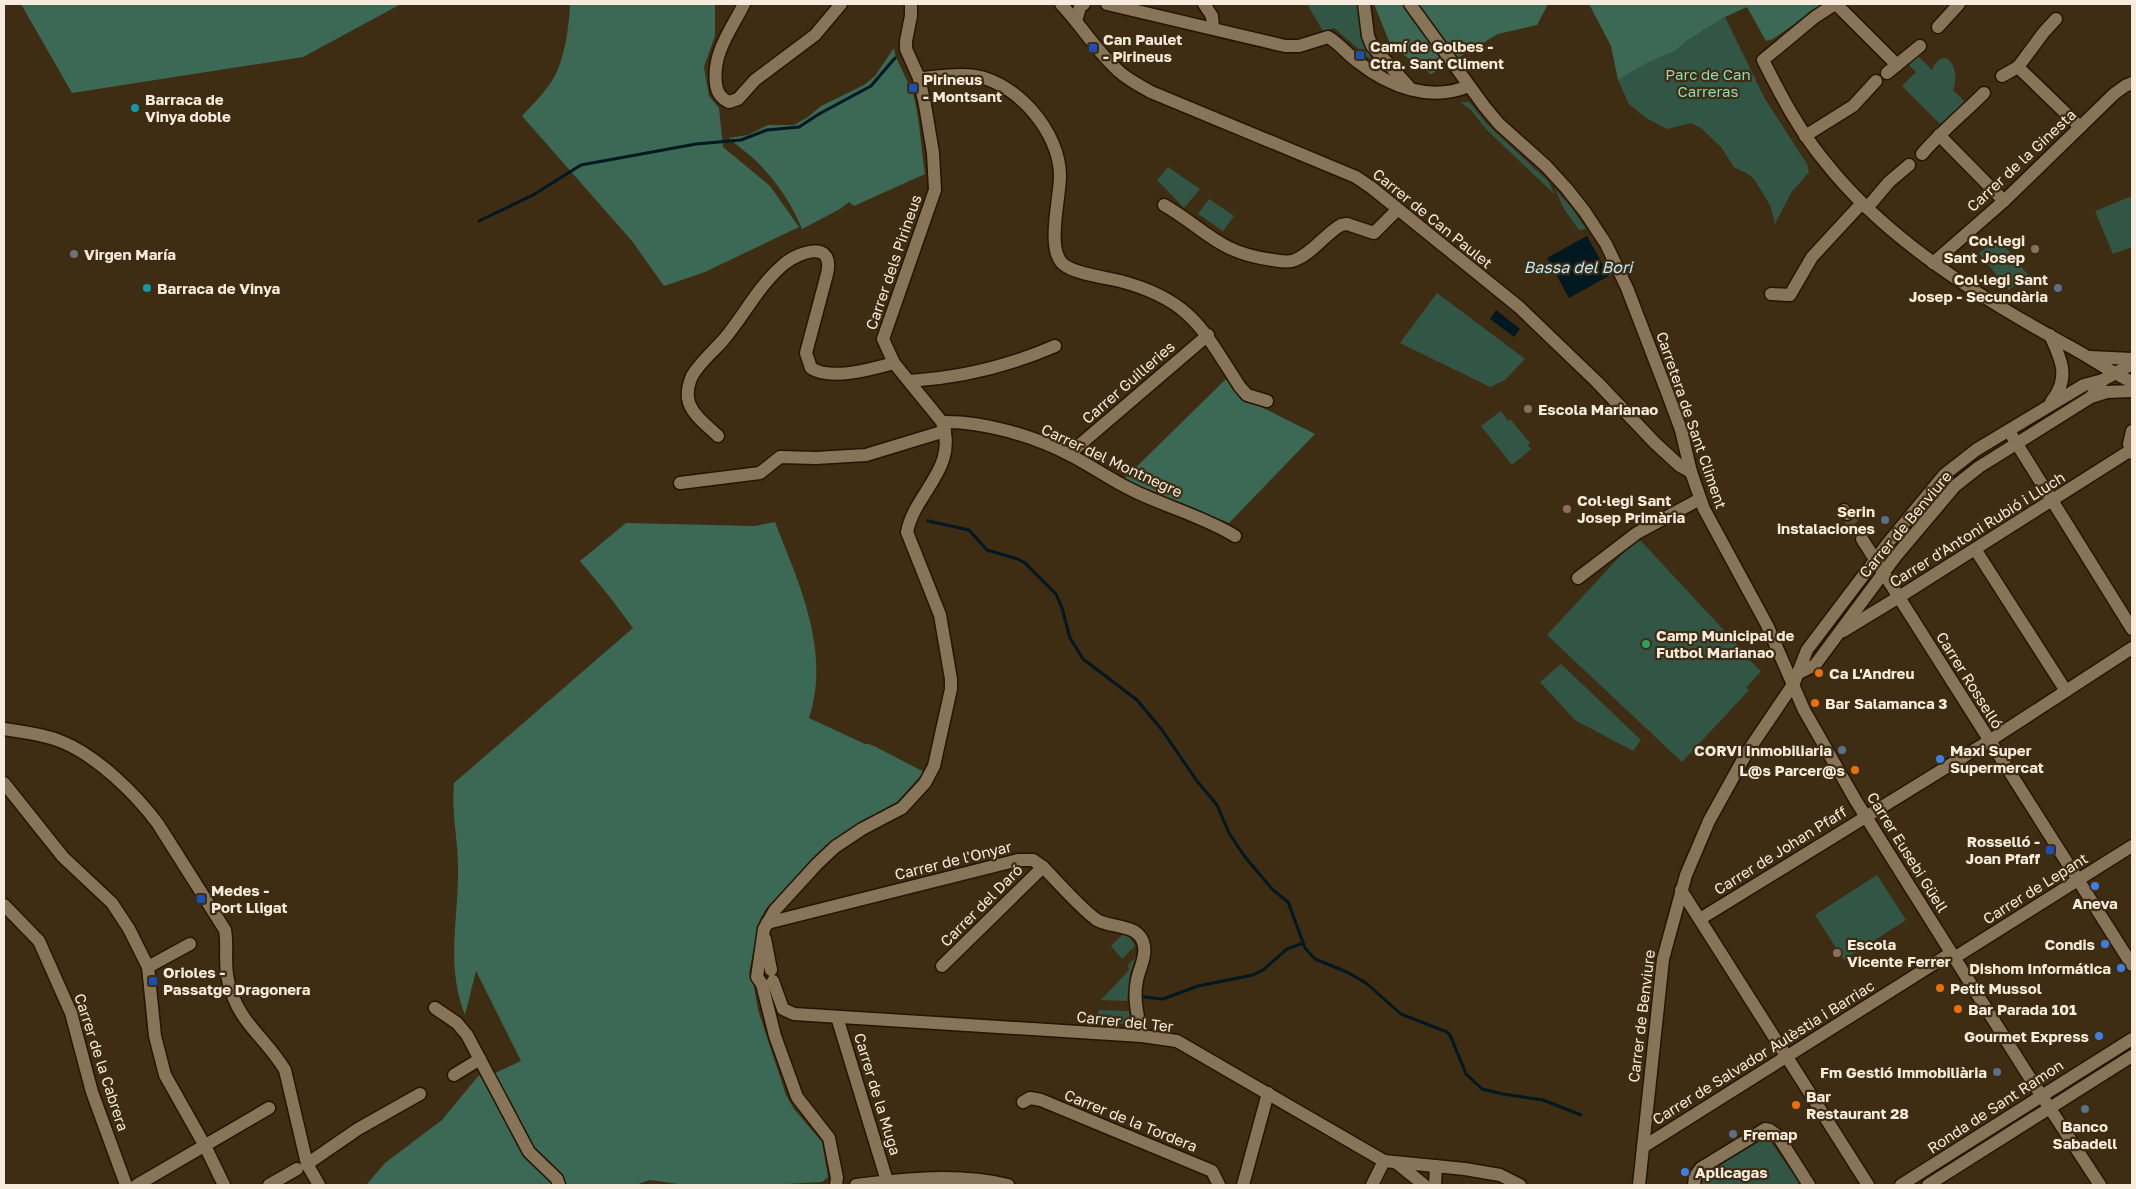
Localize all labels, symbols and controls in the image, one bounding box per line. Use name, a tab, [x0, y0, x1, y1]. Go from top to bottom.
place label: Can Paulet - Pirineus	[1103, 30, 1182, 65]
place label: Camí de Golbes - Ctra. Sant Climent	[1370, 37, 1504, 72]
marker: Can Paulet - Pirineus	[1087, 42, 1099, 54]
marker: Camí de Golbes - Ctra. Sant Climent	[1354, 49, 1366, 61]
park label: Parc de Can Carreras	[1665, 65, 1751, 100]
place label: Pirineus - Montsant	[923, 70, 1002, 105]
marker: Pirineus - Montsant	[907, 82, 919, 94]
place label: Barraca de Vinya doble	[145, 90, 231, 125]
marker: Barraca de Vinya doble	[129, 102, 141, 114]
street label: Carrer de la Ginesta	[1963, 105, 2079, 215]
street label: Carrer de Can Paulet	[1370, 164, 1496, 272]
street label: Carrer dels Pirineus	[861, 192, 925, 332]
place label: Col·legi Sant Josep	[1943, 231, 2025, 266]
marker: Col·legi Sant Josep	[2029, 243, 2041, 255]
place label: Virgen María	[84, 245, 176, 263]
marker: Virgen María	[68, 248, 80, 260]
water label: Bassa del Bori	[1524, 257, 1634, 277]
place label: Col·legi Sant Josep - Secundària	[1909, 270, 2048, 305]
place label: Barraca de Vinya	[157, 279, 280, 297]
marker: Barraca de Vinya	[141, 282, 153, 294]
marker: Col·legi Sant Josep - Secundària	[2052, 282, 2064, 294]
street label: Carretera de Sant Climent	[1653, 329, 1731, 511]
street label: Carrer Guilleries	[1078, 337, 1178, 427]
place label: Escola Marianao	[1538, 400, 1658, 418]
marker: Escola Marianao	[1522, 403, 1534, 415]
street label: Carrer del Montnegre	[1039, 419, 1186, 501]
street label: Carrer de Benviure	[1855, 467, 1955, 581]
street label: Carrer d'Antoni Rubió i Lluch	[1886, 467, 2068, 591]
place label: Col·legi Sant Josep Primària	[1577, 491, 1686, 526]
place label: Serin instalaciones	[1777, 502, 1875, 537]
marker: Col·legi Sant Josep Primària	[1561, 503, 1573, 515]
marker: Serin instalaciones	[1879, 514, 1891, 526]
place label: Camp Municipal de Futbol Marianao	[1656, 626, 1795, 661]
street label: Carrer Rosselló	[1933, 628, 2007, 732]
marker: Camp Municipal de Futbol Marianao	[1640, 638, 1652, 650]
place label: Ca L'Andreu	[1829, 664, 1914, 682]
marker: Ca L'Andreu	[1813, 667, 1825, 679]
place label: Bar Salamanca 3	[1825, 694, 1947, 712]
marker: Bar Salamanca 3	[1809, 697, 1821, 709]
place label: CORVI Inmobiliaria	[1694, 741, 1832, 759]
place label: Maxi Super Supermercat	[1950, 741, 2044, 776]
marker: CORVI Inmobiliaria	[1836, 744, 1848, 756]
marker: Maxi Super Supermercat	[1934, 753, 1946, 765]
place label: L@s Parcer@s	[1739, 761, 1845, 779]
marker: L@s Parcer@s	[1849, 764, 1861, 776]
street label: Carrer Eusebi Güell	[1864, 789, 1952, 916]
street label: Carrer de Johan Pfaff	[1710, 802, 1850, 898]
place label: Rosselló - Joan Pfaff	[1966, 832, 2041, 867]
street label: Carrer de l'Onyar	[893, 837, 1014, 883]
marker: Rosselló - Joan Pfaff	[2044, 844, 2056, 856]
street label: Carrer de Lepant	[1979, 849, 2091, 927]
street label: Carrer del Daró	[936, 860, 1026, 950]
marker: Aneva	[2089, 880, 2101, 892]
place label: Medes - Port Lligat	[211, 881, 287, 916]
marker: Medes - Port Lligat	[195, 893, 207, 905]
place label: Aneva	[2072, 894, 2118, 912]
place label: Escola Vicente Ferrer	[1847, 935, 1951, 970]
place label: Condis	[2045, 935, 2095, 953]
marker: Condis	[2099, 938, 2111, 950]
marker: Escola Vicente Ferrer	[1831, 947, 1843, 959]
street label: Carrer de Benviure	[1624, 948, 1658, 1083]
place label: Dishom Informática	[1969, 959, 2111, 977]
marker: Dishom Informática	[2115, 962, 2127, 974]
place label: Orioles - Passatge Dragonera	[163, 963, 311, 998]
marker: Orioles - Passatge Dragonera	[147, 975, 159, 987]
street label: Carrer de Salvador Aulèstia i Barriac	[1649, 976, 1877, 1128]
place label: Petit Mussol	[1950, 979, 2042, 997]
marker: Petit Mussol	[1934, 982, 1946, 994]
street label: Carrer de la Cabrera	[71, 991, 133, 1133]
place label: Bar Parada 101	[1968, 1000, 2077, 1018]
marker: Bar Parada 101	[1952, 1003, 1964, 1015]
street label: Carrer del Ter	[1076, 1007, 1175, 1035]
place label: Gourmet Express	[1964, 1027, 2089, 1045]
marker: Gourmet Express	[2093, 1030, 2105, 1042]
street label: Carrer de la Muga	[851, 1031, 905, 1157]
street label: Ronda de Sant Ramon	[1924, 1055, 2066, 1157]
place label: Fm Gestió Immobiliària	[1820, 1063, 1987, 1081]
marker: Fm Gestió Immobiliària	[1991, 1066, 2003, 1078]
street label: Carrer de la Tordera	[1062, 1085, 1200, 1155]
place label: Bar Restaurant 28	[1806, 1087, 1909, 1122]
marker: Bar Restaurant 28	[1790, 1099, 1802, 1111]
marker: Banco Sabadell	[2079, 1103, 2091, 1115]
place label: Banco Sabadell	[2053, 1117, 2117, 1152]
place label: Fremap	[1743, 1125, 1797, 1143]
marker: Fremap	[1727, 1128, 1739, 1140]
place label: Aplicagas	[1695, 1163, 1768, 1181]
marker: Aplicagas	[1679, 1166, 1691, 1178]

